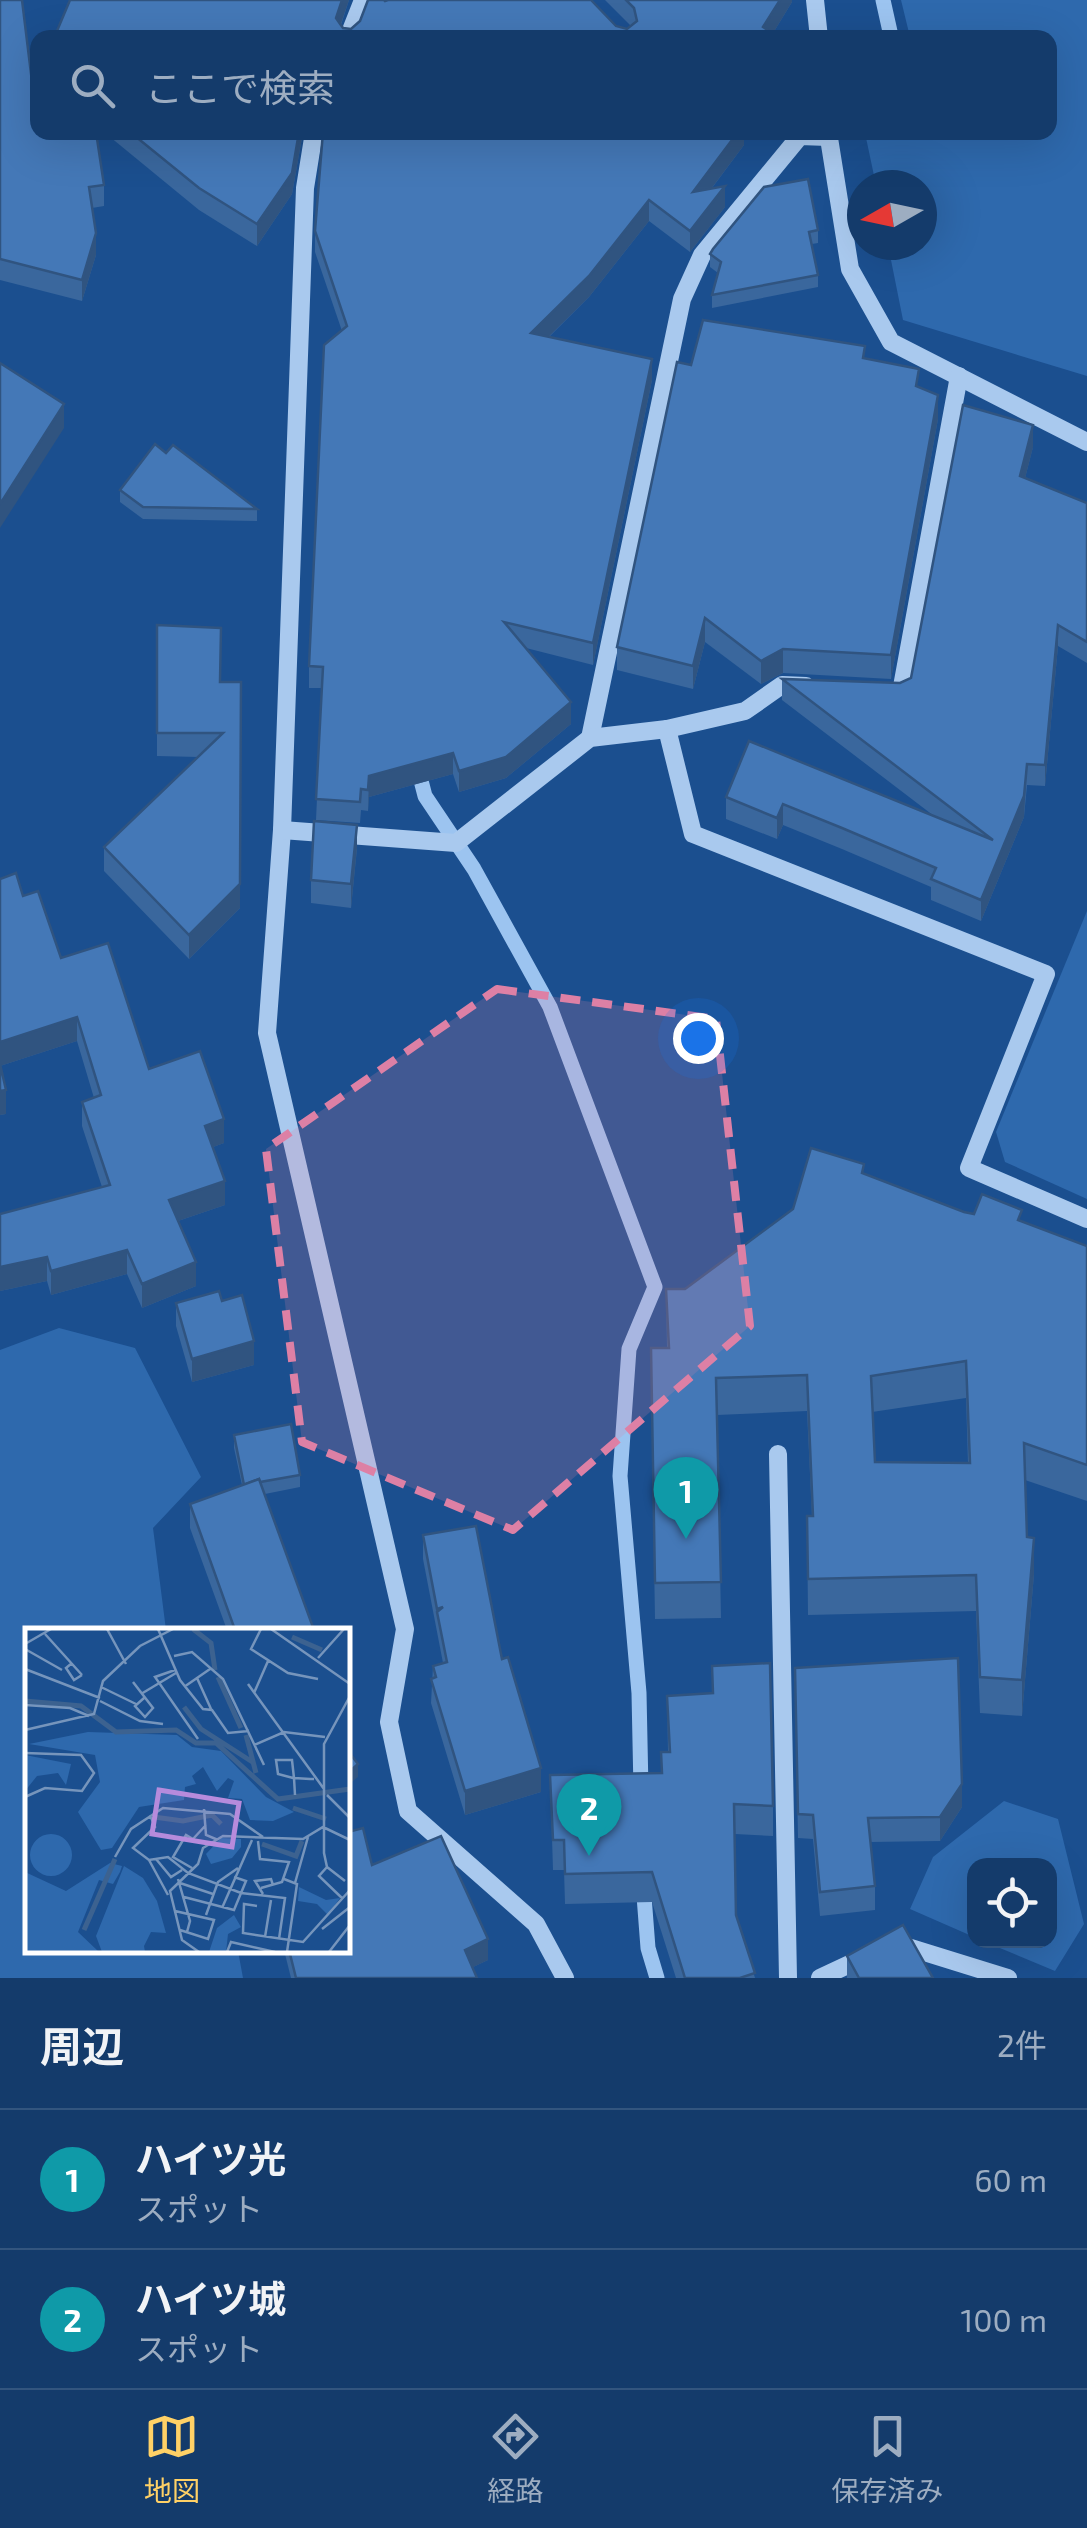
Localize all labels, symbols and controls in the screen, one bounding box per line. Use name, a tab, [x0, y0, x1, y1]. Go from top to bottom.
search box	[30, 30, 1057, 140]
icon: search	[65, 58, 120, 113]
text: ここで検索	[145, 64, 335, 110]
north arrow	[847, 170, 937, 260]
your location	[673, 1013, 724, 1064]
pin: 1	[654, 1456, 718, 1539]
inset map	[25, 1628, 350, 1953]
pin: 2	[556, 1774, 622, 1856]
map controls	[967, 1858, 1057, 1948]
button: locate	[967, 1858, 1057, 1948]
text: 周辺	[40, 2020, 124, 2070]
text: 2件	[997, 2025, 1047, 2063]
text: ハイツ光	[135, 2135, 286, 2181]
text: 1	[66, 2160, 79, 2198]
text: 60 m	[974, 2160, 1047, 2198]
text: スポット	[135, 2189, 263, 2227]
text: ハイツ城	[135, 2275, 286, 2321]
text: 2	[63, 2300, 82, 2338]
text: 100 m	[961, 2300, 1047, 2338]
text: スポット	[135, 2329, 263, 2367]
tab: 地図	[144, 2409, 200, 2509]
tab: 経路	[487, 2409, 543, 2509]
tab: 保存済み	[831, 2409, 943, 2509]

